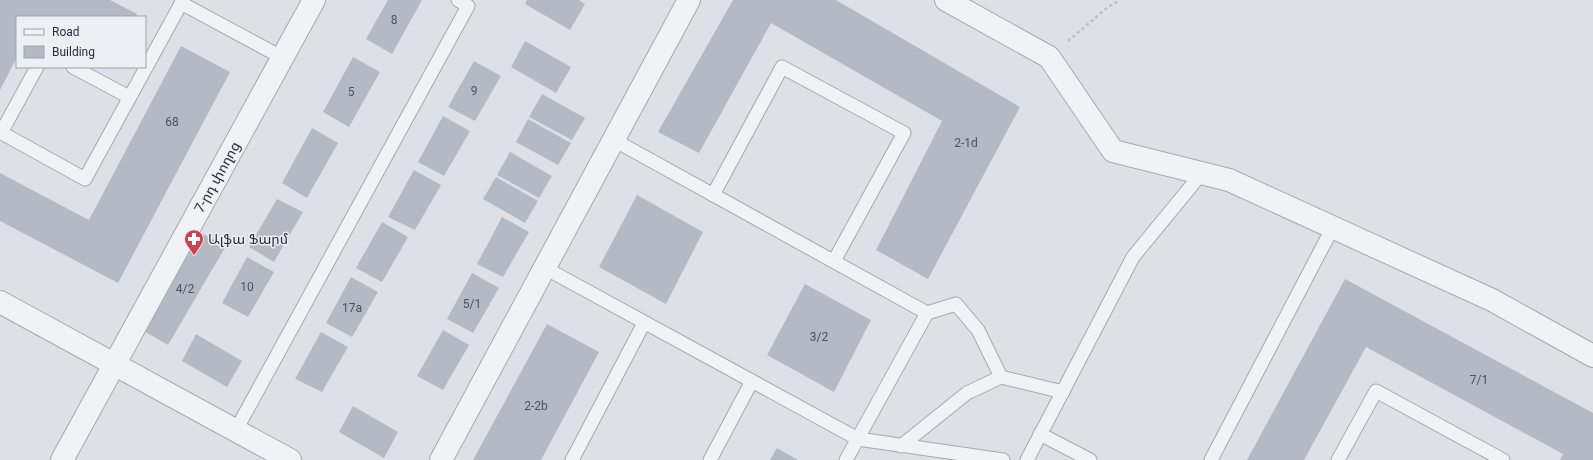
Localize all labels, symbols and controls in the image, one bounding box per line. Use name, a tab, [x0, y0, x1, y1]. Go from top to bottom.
house number: 8	[391, 13, 398, 27]
legend	[16, 16, 146, 68]
text: Road	[52, 25, 80, 39]
text: Building	[52, 45, 95, 59]
house number: 9	[471, 84, 477, 98]
house number: 5	[348, 85, 355, 99]
house number: 68	[165, 115, 179, 129]
house number: 2-1d	[954, 136, 978, 150]
street label: 7-րդ փողոց	[191, 139, 243, 215]
pharmacy icon: Ալֆա Ֆարմ	[183, 228, 205, 256]
place label: Ալֆա Ֆարմ	[208, 231, 288, 247]
house number: 10	[240, 280, 254, 294]
house number: 4/2	[176, 282, 194, 296]
house number: 5/1	[463, 297, 481, 311]
house number: 17а	[342, 301, 362, 315]
house number: 3/2	[810, 330, 828, 344]
house number: 7/1	[1470, 373, 1488, 387]
house number: 2-2b	[524, 399, 548, 413]

